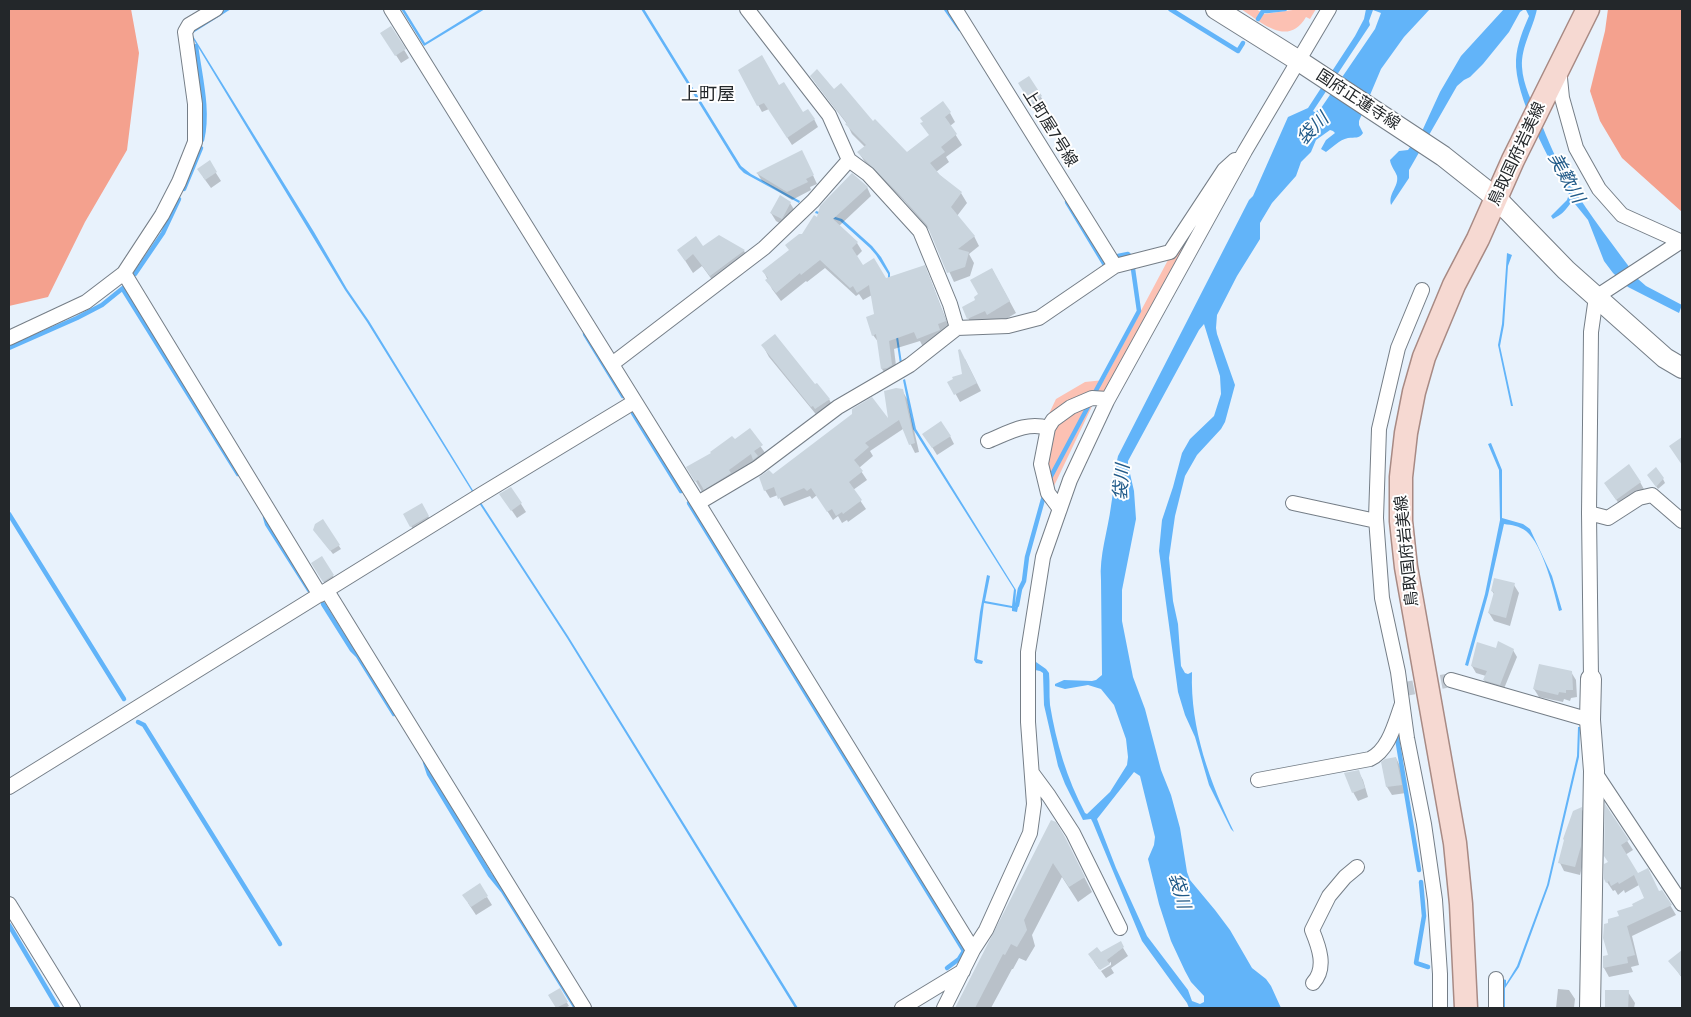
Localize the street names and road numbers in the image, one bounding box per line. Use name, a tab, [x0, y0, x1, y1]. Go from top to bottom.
street label: 国府正蓮寺線	[1313, 66, 1403, 134]
street label: 上町屋7号線	[1019, 86, 1081, 170]
street label: 鳥取国府岩美線	[1485, 99, 1549, 209]
street label: 鳥取国府岩美線	[1392, 494, 1422, 608]

